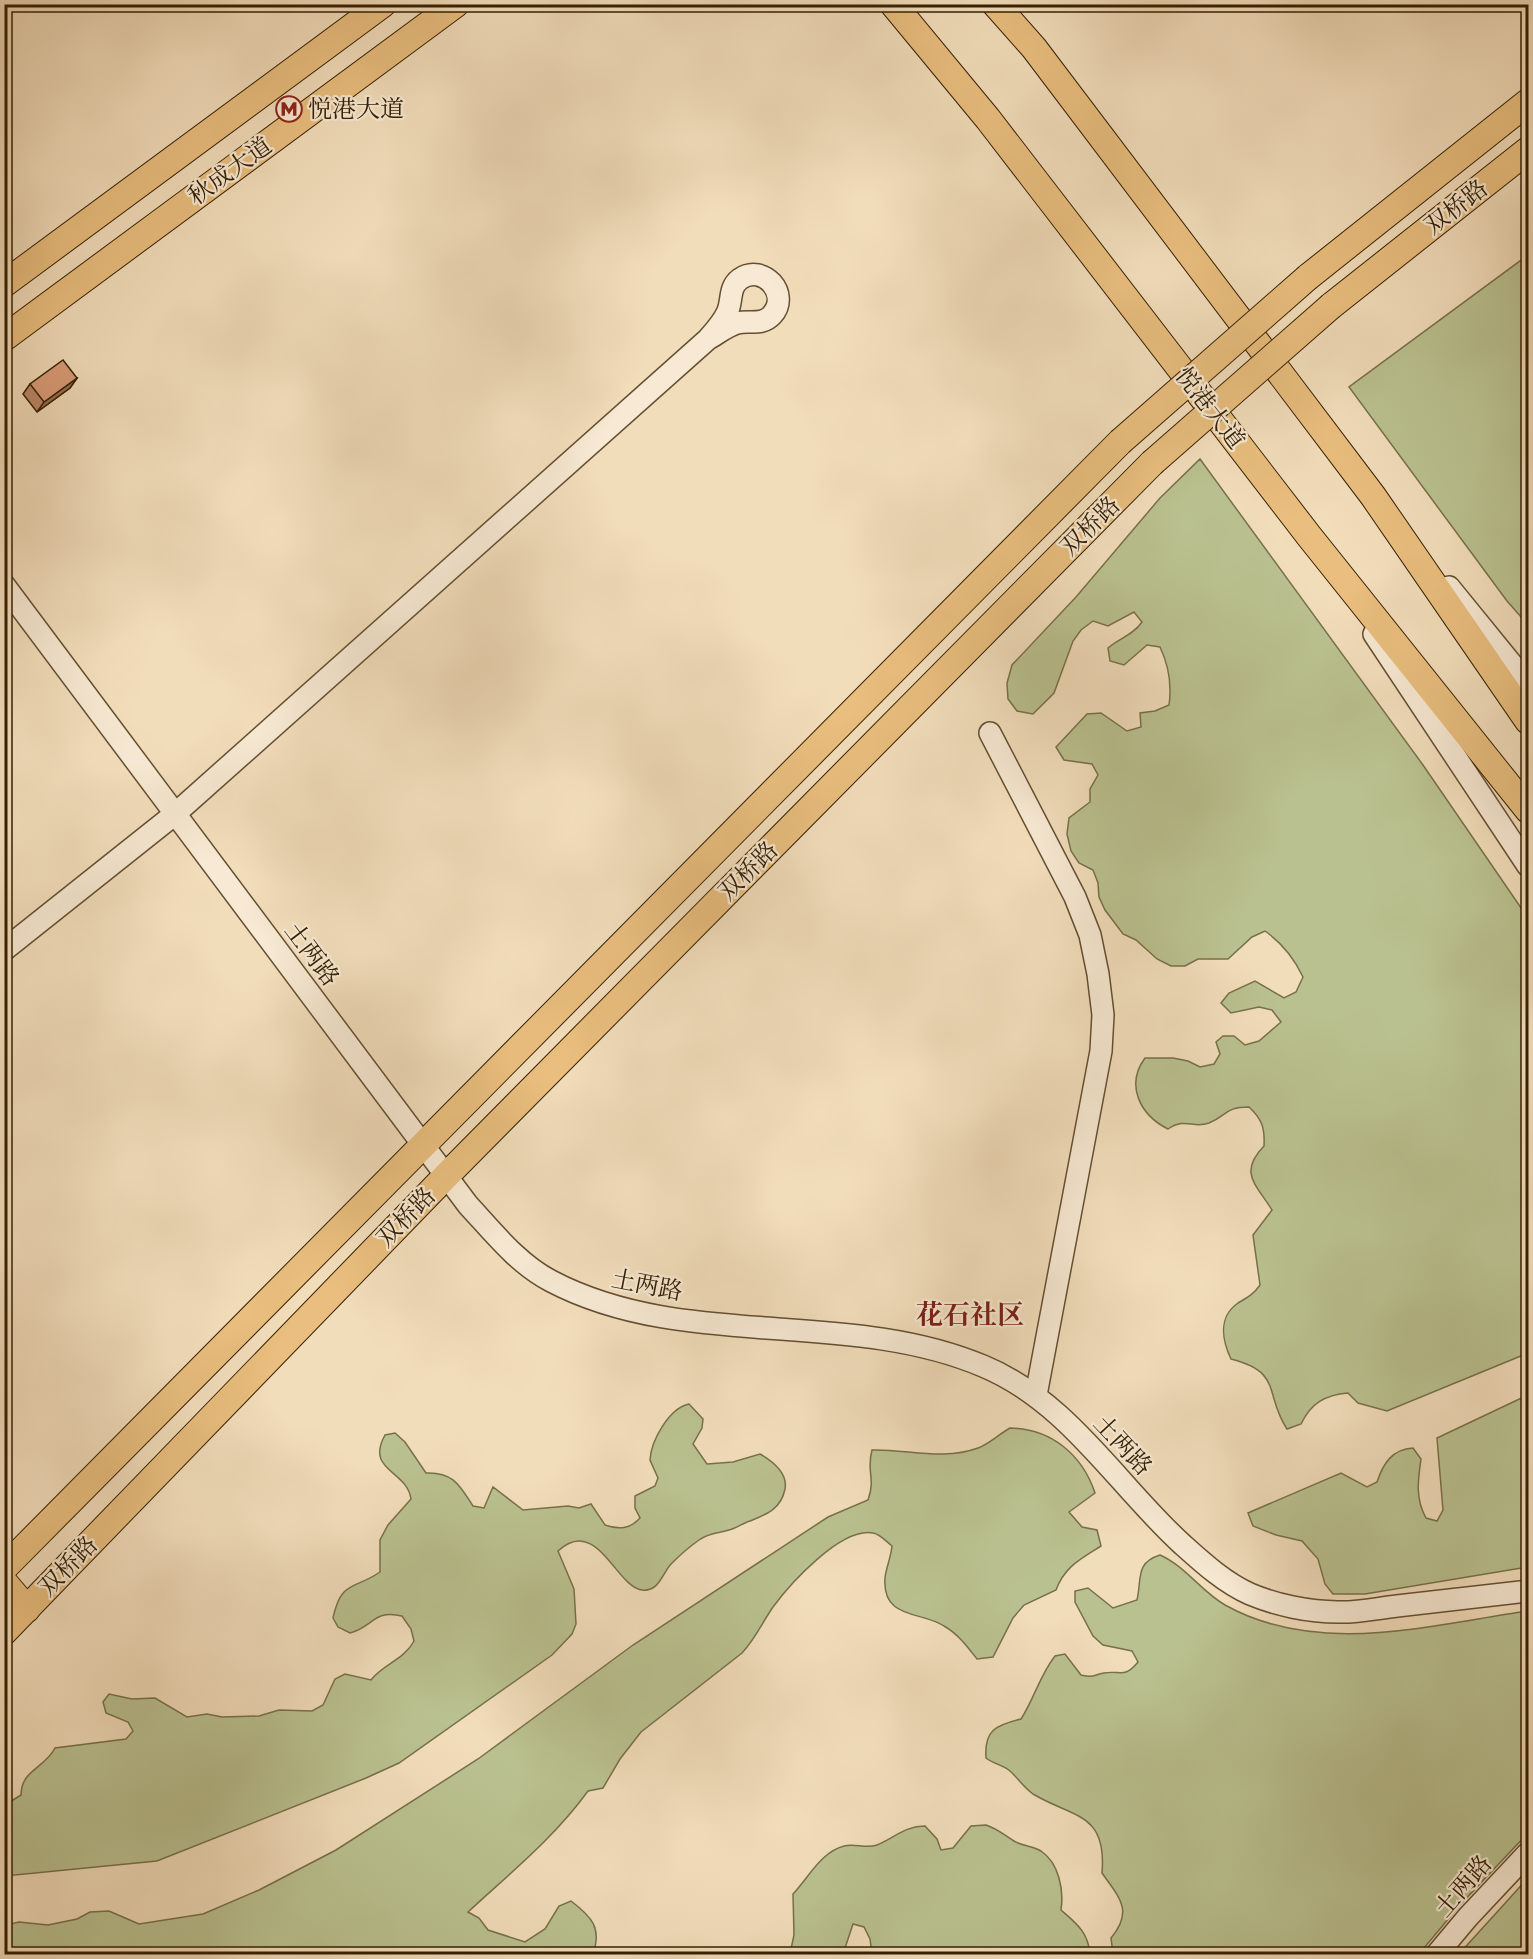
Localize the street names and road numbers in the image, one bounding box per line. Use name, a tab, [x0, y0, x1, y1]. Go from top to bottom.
street label: 秋成大道	[184, 132, 277, 211]
street label: 双桥路	[1420, 175, 1493, 240]
street label: 悦港大道	[1169, 362, 1250, 454]
street label: 双桥路	[1055, 491, 1125, 561]
street label: 双桥路	[713, 836, 783, 906]
street label: 土两路	[279, 917, 344, 991]
street label: 双桥路	[372, 1182, 441, 1253]
street label: 土两路	[609, 1265, 685, 1306]
street label: 土两路	[1088, 1410, 1157, 1481]
street label: 双桥路	[34, 1531, 103, 1602]
street label: 土两路	[1430, 1850, 1497, 1922]

